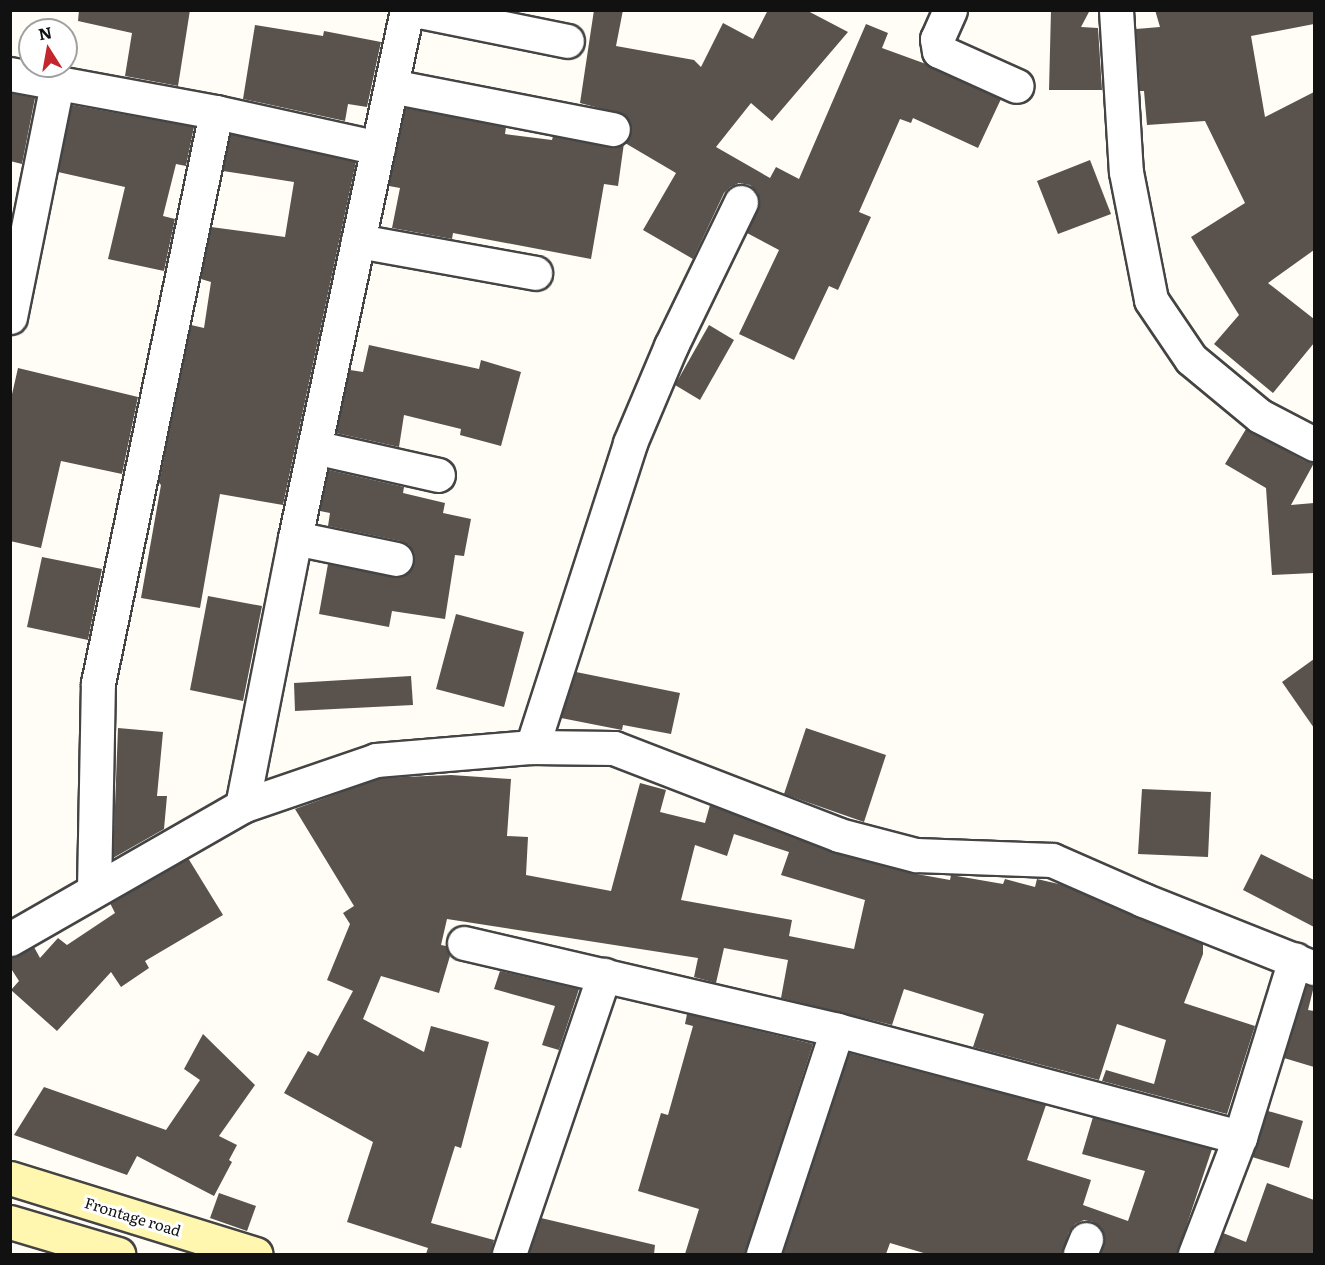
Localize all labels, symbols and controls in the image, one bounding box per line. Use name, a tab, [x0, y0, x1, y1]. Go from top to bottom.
north arrow	[18, 18, 78, 78]
text: N	[36, 19, 54, 45]
street label: Frontage road	[83, 1193, 183, 1239]

